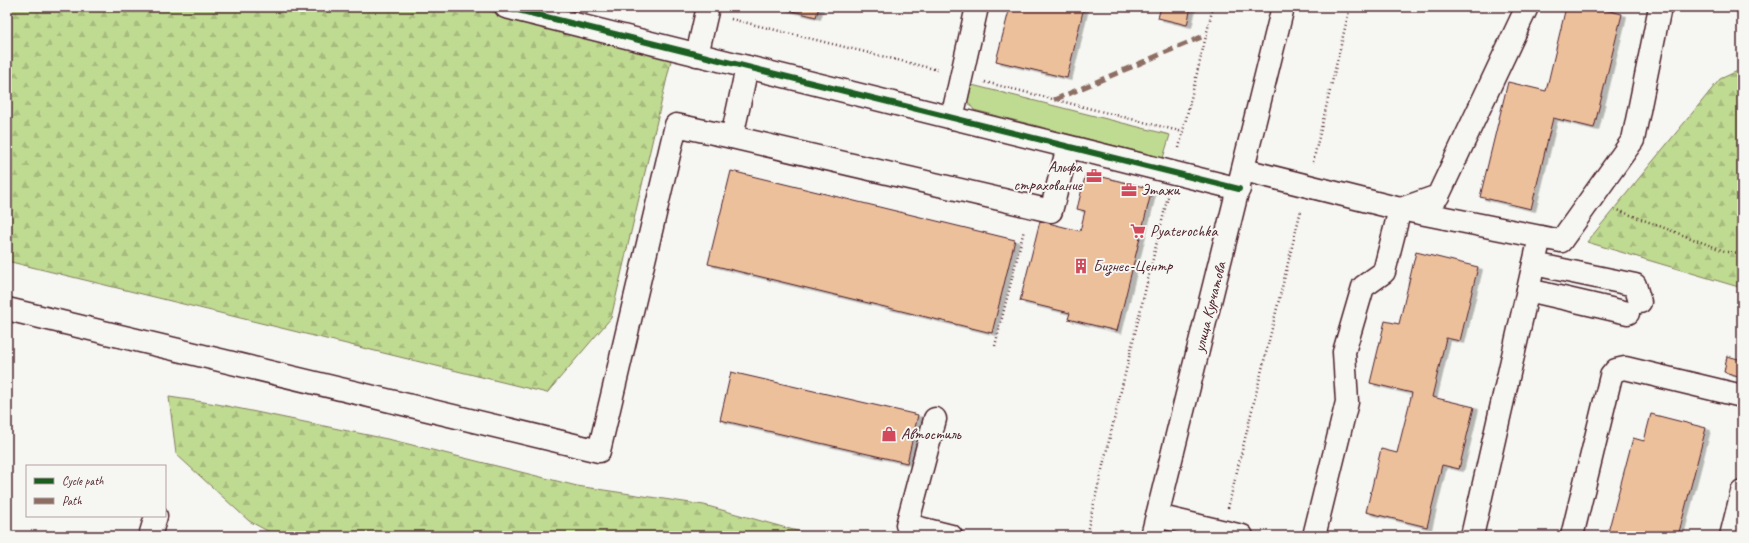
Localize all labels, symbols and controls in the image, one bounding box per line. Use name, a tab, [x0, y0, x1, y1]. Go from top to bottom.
place label: Альфа страхование	[1013, 157, 1084, 195]
office icon: Альфа страхование	[1085, 167, 1103, 185]
place label: Этажи	[1141, 180, 1181, 200]
office icon: Этажи	[1120, 181, 1138, 199]
place label: Pyaterochka	[1150, 221, 1218, 241]
supermarket icon: Pyaterochka	[1129, 222, 1147, 240]
place label: Бизнес-Центр	[1093, 256, 1173, 276]
building icon: Бизнес-Центр	[1072, 257, 1090, 275]
street label: улица Курчатова	[1189, 259, 1231, 355]
place label: Автостиль	[901, 424, 962, 444]
shop icon: Автостиль	[880, 425, 898, 443]
legend	[26, 465, 166, 517]
text: Cycle path	[62, 473, 104, 489]
text: Path	[62, 493, 82, 509]

